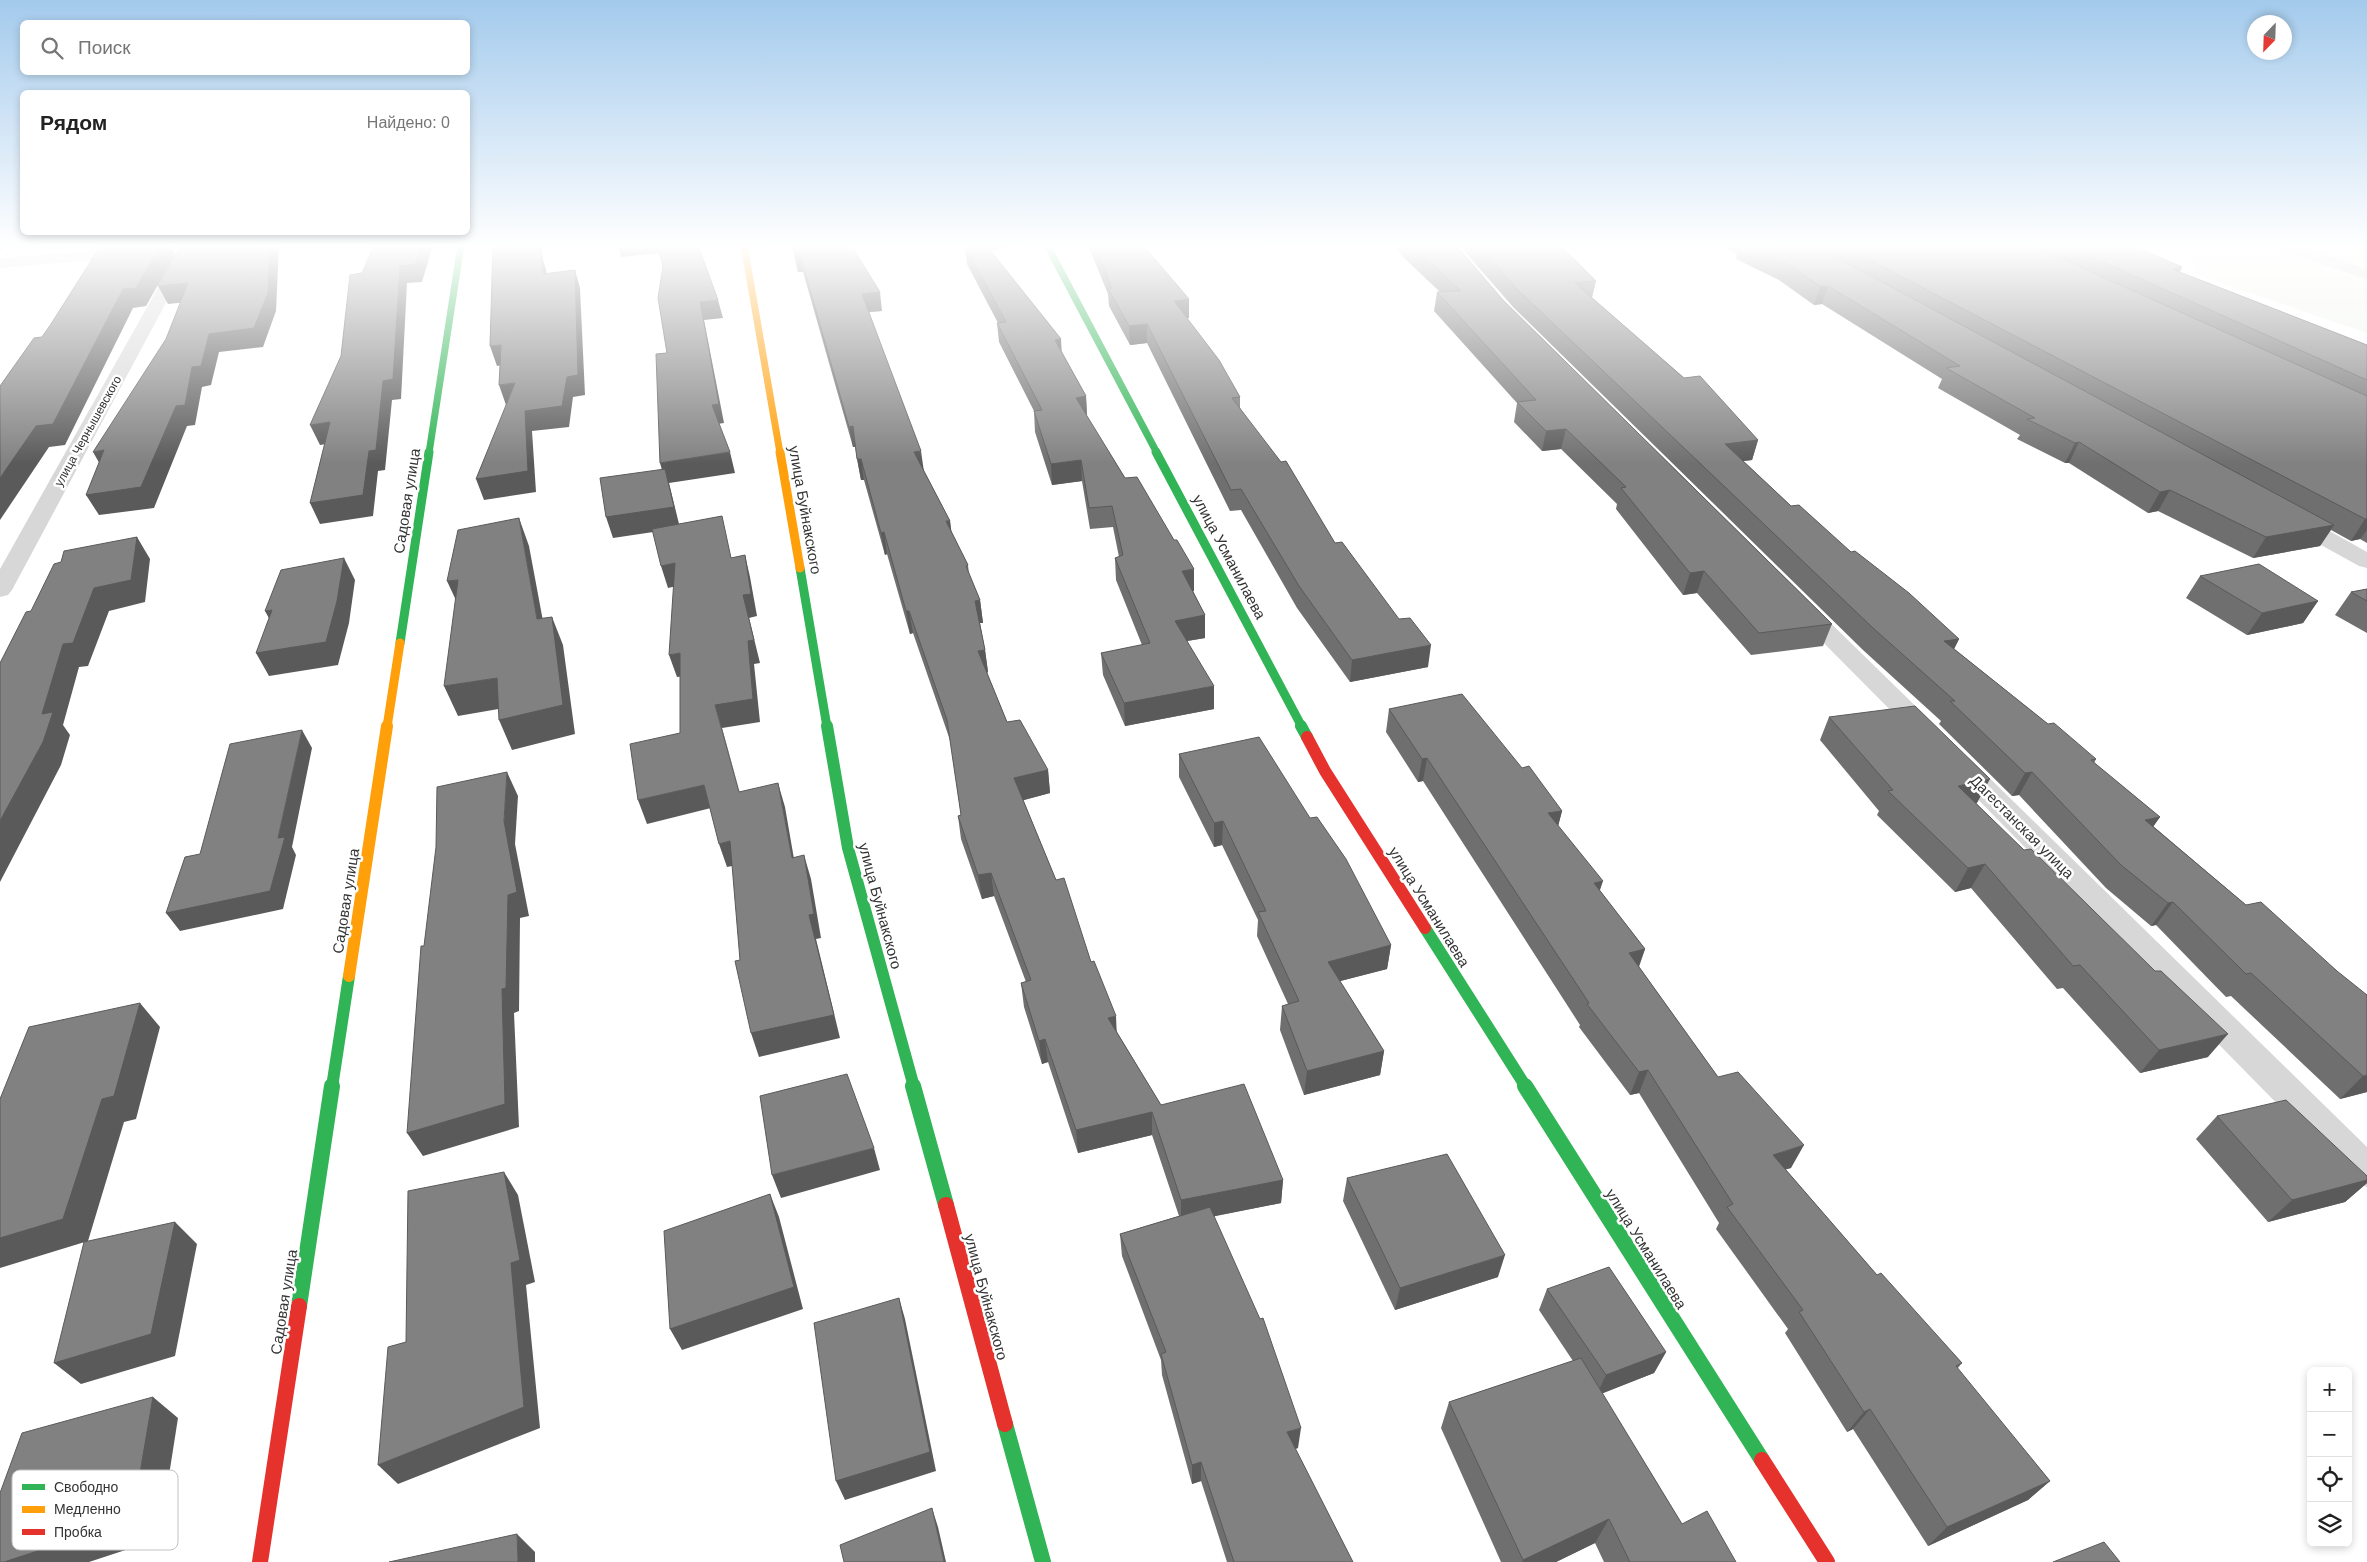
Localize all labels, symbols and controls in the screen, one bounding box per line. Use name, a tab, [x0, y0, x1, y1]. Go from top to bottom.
north arrow	[2247, 15, 2292, 60]
search box	[20, 20, 470, 75]
icon: search	[38, 34, 66, 62]
text: Поиск	[78, 37, 131, 58]
text: Рядом	[40, 111, 107, 134]
text: Найдено: 0	[367, 114, 450, 131]
street label: улица Чернышевского	[52, 373, 124, 489]
street label: улица Буйнакского	[786, 444, 825, 576]
street label: Садовая улица	[390, 447, 423, 555]
street label: улица Усманилаева	[1189, 492, 1270, 622]
street label: Дагестанская улица	[1967, 771, 2078, 882]
street label: улица Буйнакского	[855, 841, 906, 971]
street label: улица Усманилаева	[1386, 844, 1474, 970]
street label: Садовая улица	[329, 847, 362, 955]
street label: улица Усманилаева	[1603, 1186, 1691, 1312]
street label: улица Буйнакского	[961, 1232, 1012, 1362]
street label: Садовая улица	[267, 1248, 300, 1356]
map controls	[2307, 1367, 2352, 1547]
button: +	[2307, 1367, 2352, 1412]
button: −	[2307, 1412, 2352, 1457]
button: locate	[2307, 1457, 2352, 1502]
legend	[12, 1470, 178, 1550]
text: Свободно	[54, 1479, 119, 1495]
text: Медленно	[54, 1501, 121, 1517]
button: layers	[2307, 1502, 2352, 1547]
text: Пробка	[54, 1524, 102, 1540]

